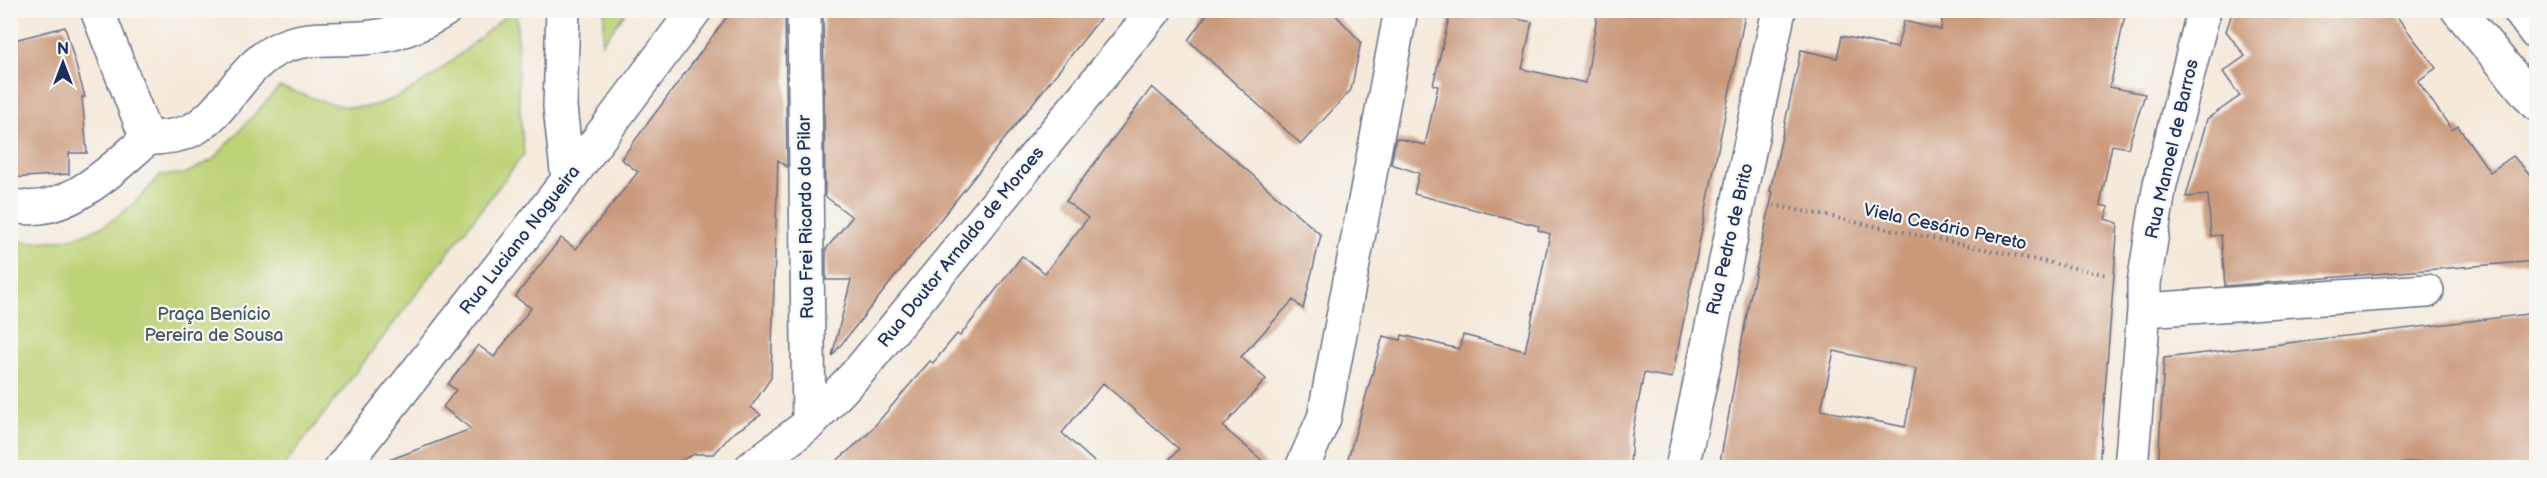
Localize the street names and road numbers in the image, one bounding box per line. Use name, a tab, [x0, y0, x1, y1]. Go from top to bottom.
street label: Rua Manoel de Barros	[2141, 57, 2203, 241]
street label: Rua Frei Ricardo do Pilar	[794, 114, 818, 319]
street label: Rua Doutor Arnaldo de Moraes	[874, 142, 1049, 352]
street label: Rua Luciano Nogueira	[455, 161, 585, 319]
street label: Rua Pedro de Brito	[1702, 161, 1758, 317]
street label: Viela Cesário Pereto	[1861, 199, 2029, 255]

